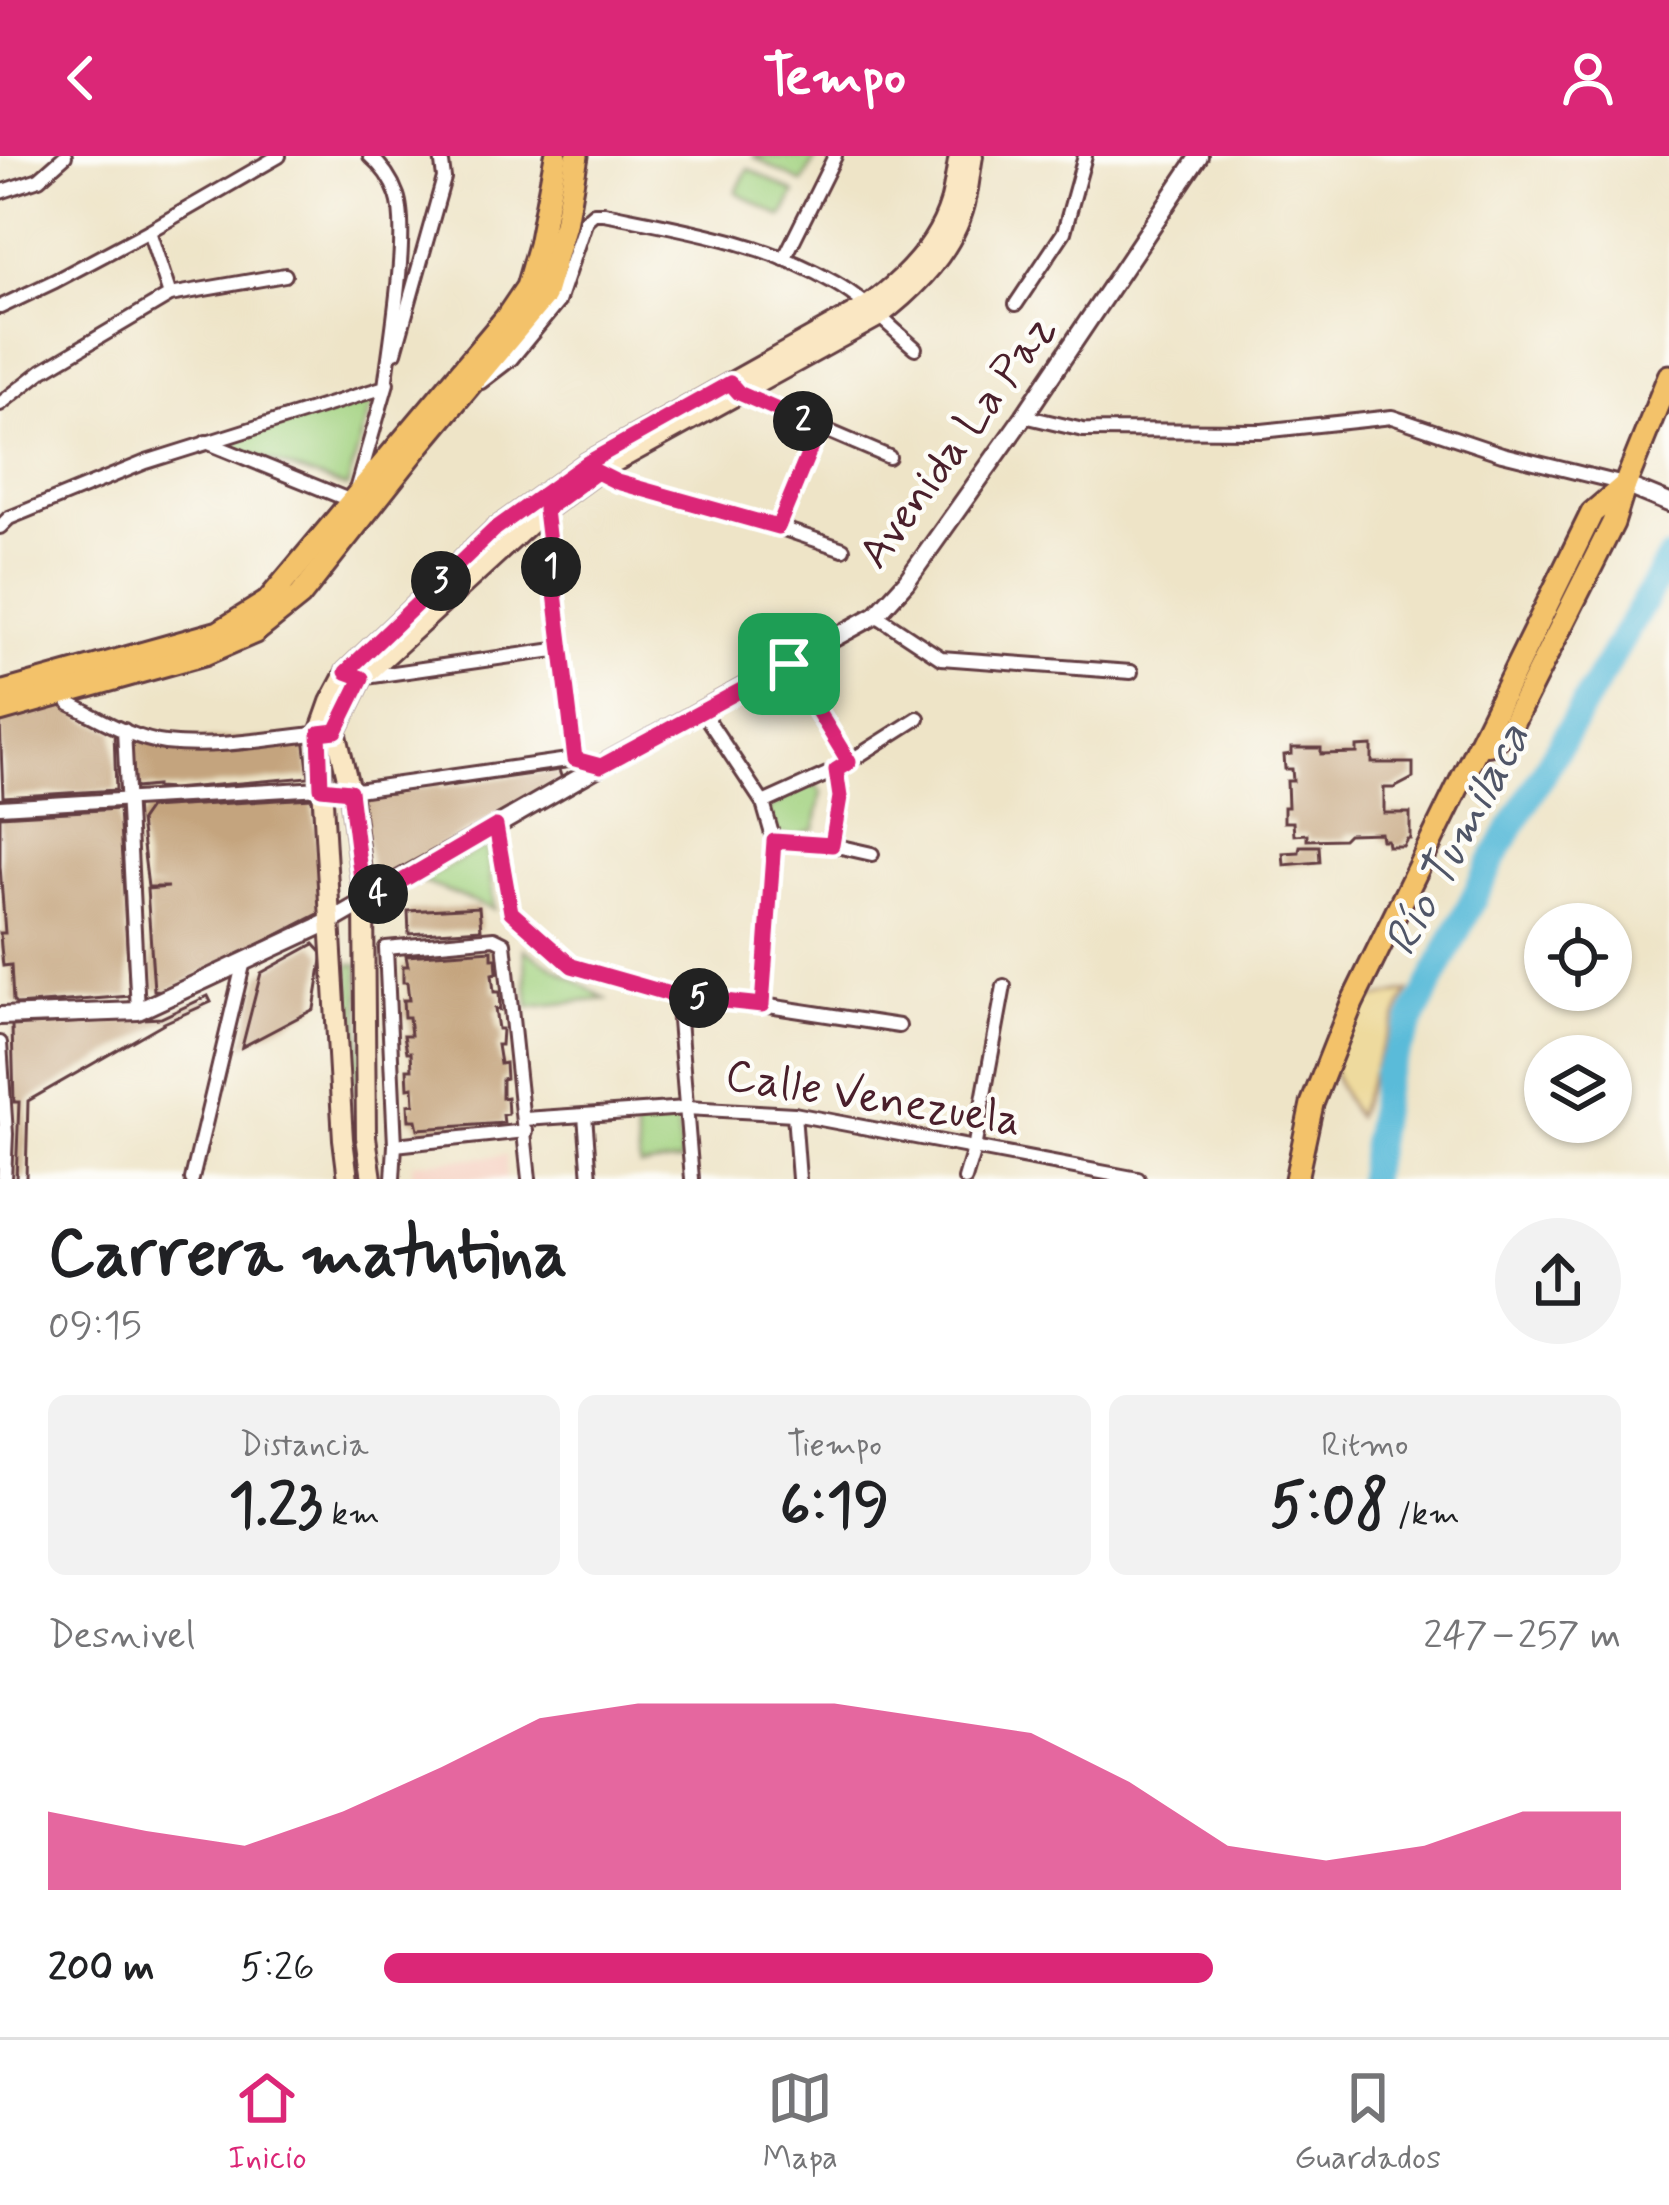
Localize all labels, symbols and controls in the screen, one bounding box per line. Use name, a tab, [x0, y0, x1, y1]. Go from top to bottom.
text: Tempo	[763, 43, 906, 114]
icon: back	[48, 45, 114, 111]
icon: person	[1555, 45, 1621, 111]
street label: Avenida La Paz	[846, 303, 1070, 581]
pin: 2	[773, 391, 833, 451]
text: 2	[795, 399, 811, 443]
pin: 1	[521, 537, 581, 597]
text: 1	[544, 545, 558, 589]
pin: 3	[411, 551, 471, 611]
text: 3	[434, 559, 448, 603]
pin	[738, 613, 840, 715]
icon: arrive	[756, 631, 822, 697]
water label: Río Tumilaca	[1370, 713, 1546, 967]
pin: 4	[348, 864, 408, 924]
text: 4	[368, 872, 388, 916]
map controls	[1524, 903, 1632, 1143]
button: locate	[1524, 903, 1632, 1011]
pin: 5	[669, 968, 729, 1028]
text: 5	[689, 976, 709, 1020]
button: layers	[1524, 1035, 1632, 1143]
street label: Calle Venezuela	[721, 1047, 1025, 1151]
text: Carrera matutina	[48, 1213, 568, 1299]
button: share	[1495, 1218, 1621, 1344]
text: 09:15	[48, 1301, 142, 1352]
text: Distancia	[240, 1424, 368, 1468]
text: Tiempo	[787, 1424, 882, 1468]
text: Ritmo	[1321, 1424, 1408, 1468]
text: 1.23	[229, 1468, 323, 1547]
text: 6:19	[780, 1468, 889, 1547]
text: 5:08	[1270, 1468, 1388, 1547]
text: km	[323, 1493, 380, 1537]
text: /km	[1388, 1493, 1460, 1537]
text: Desnivel	[48, 1611, 195, 1662]
text: 247–257 m	[1423, 1611, 1621, 1662]
text: 200 m	[48, 1943, 154, 1994]
text: 5:26	[240, 1943, 315, 1994]
tab: Inicio	[228, 2065, 307, 2181]
tab: Mapa	[763, 2065, 838, 2181]
tab: Guardados	[1294, 2065, 1441, 2181]

